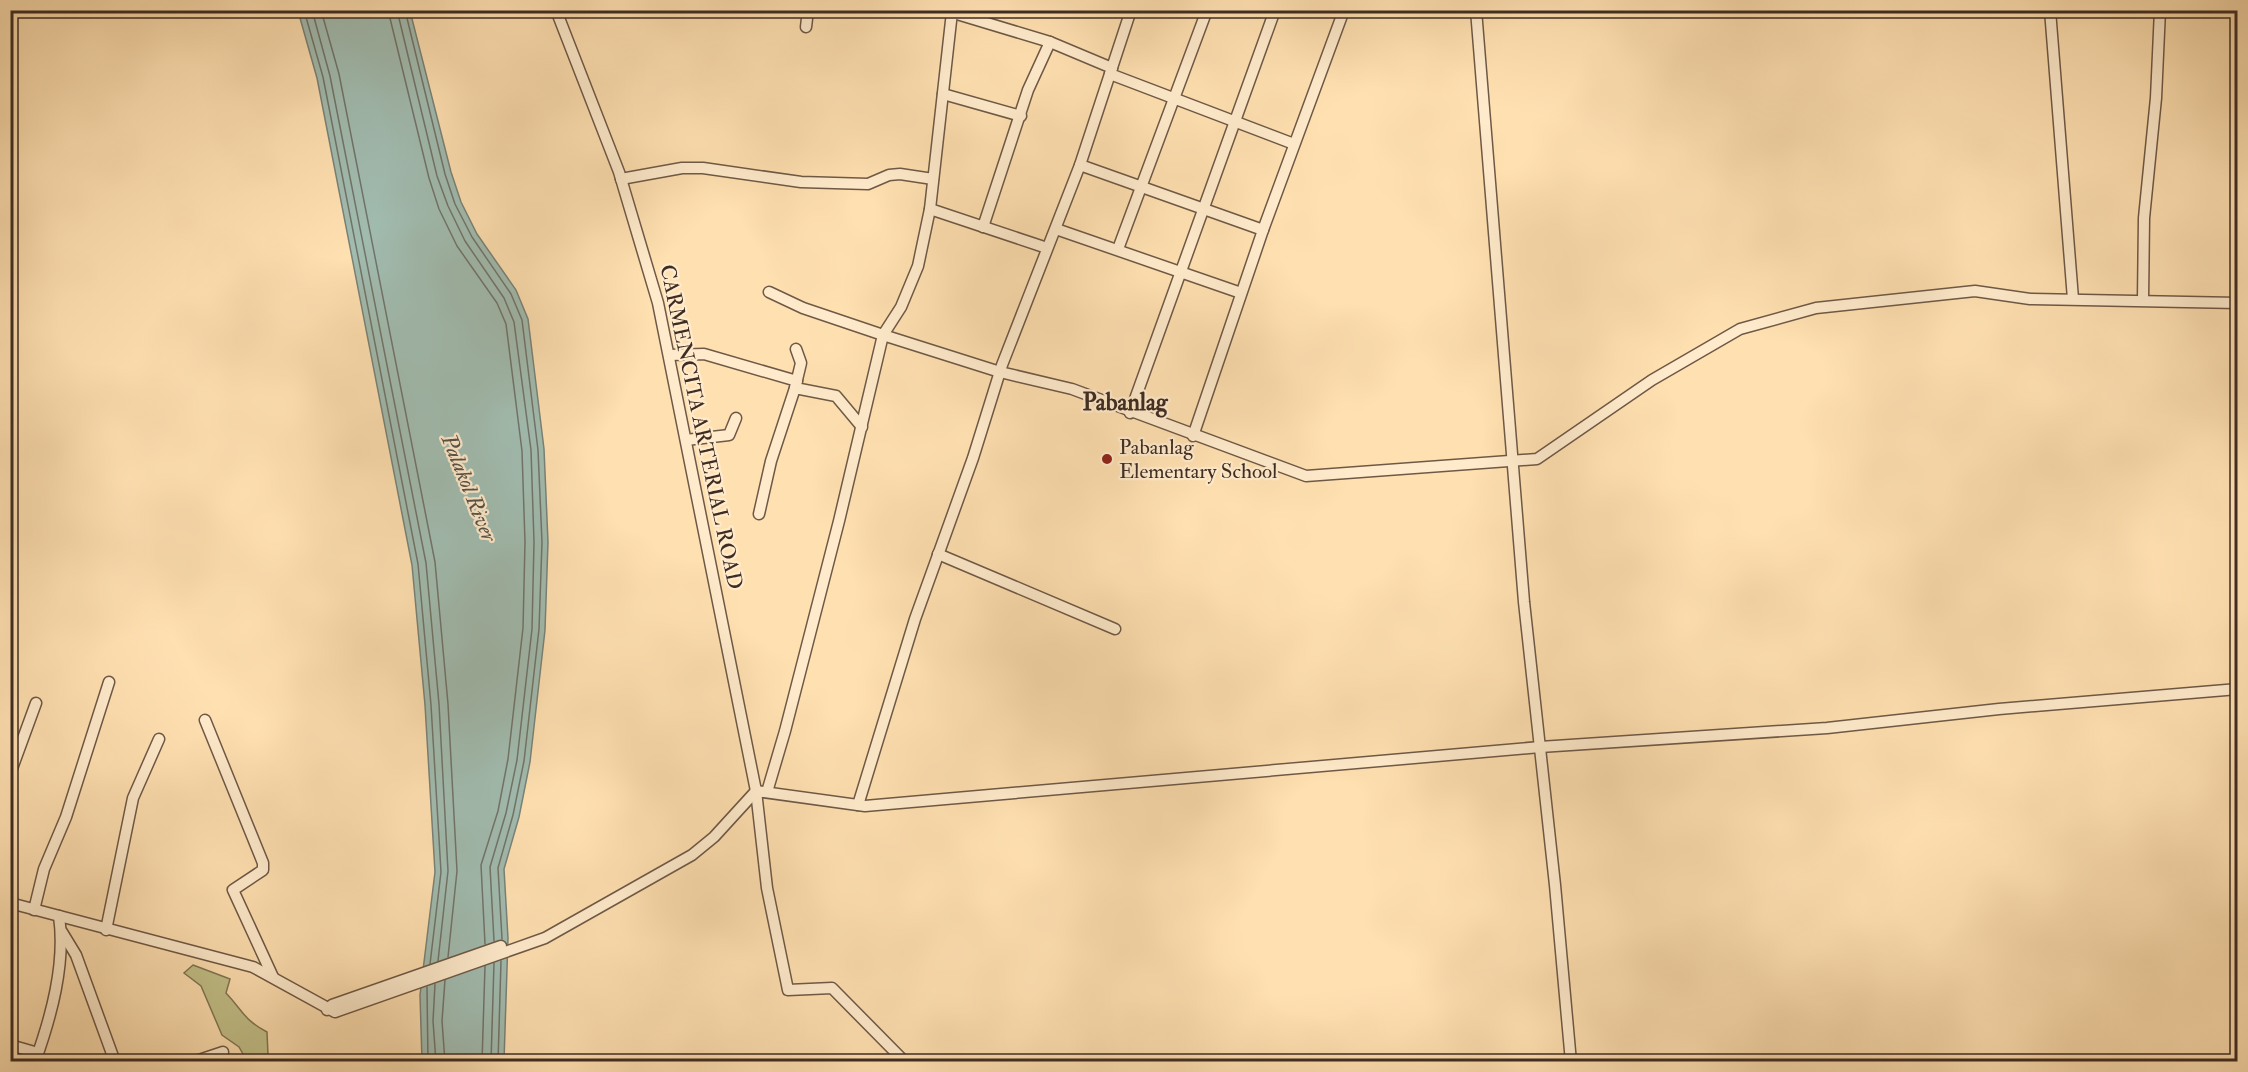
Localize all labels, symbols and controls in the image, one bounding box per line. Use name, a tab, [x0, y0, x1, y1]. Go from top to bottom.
street label: CARMENCITA ARTERIAL ROAD	[653, 262, 749, 592]
district label: Pabanlag	[1082, 387, 1169, 418]
water label: Palakol River	[434, 429, 504, 547]
place label: Pabanlag Elementary School	[1119, 434, 1278, 485]
marker: Pabanlag Elementary School	[1100, 452, 1114, 466]

